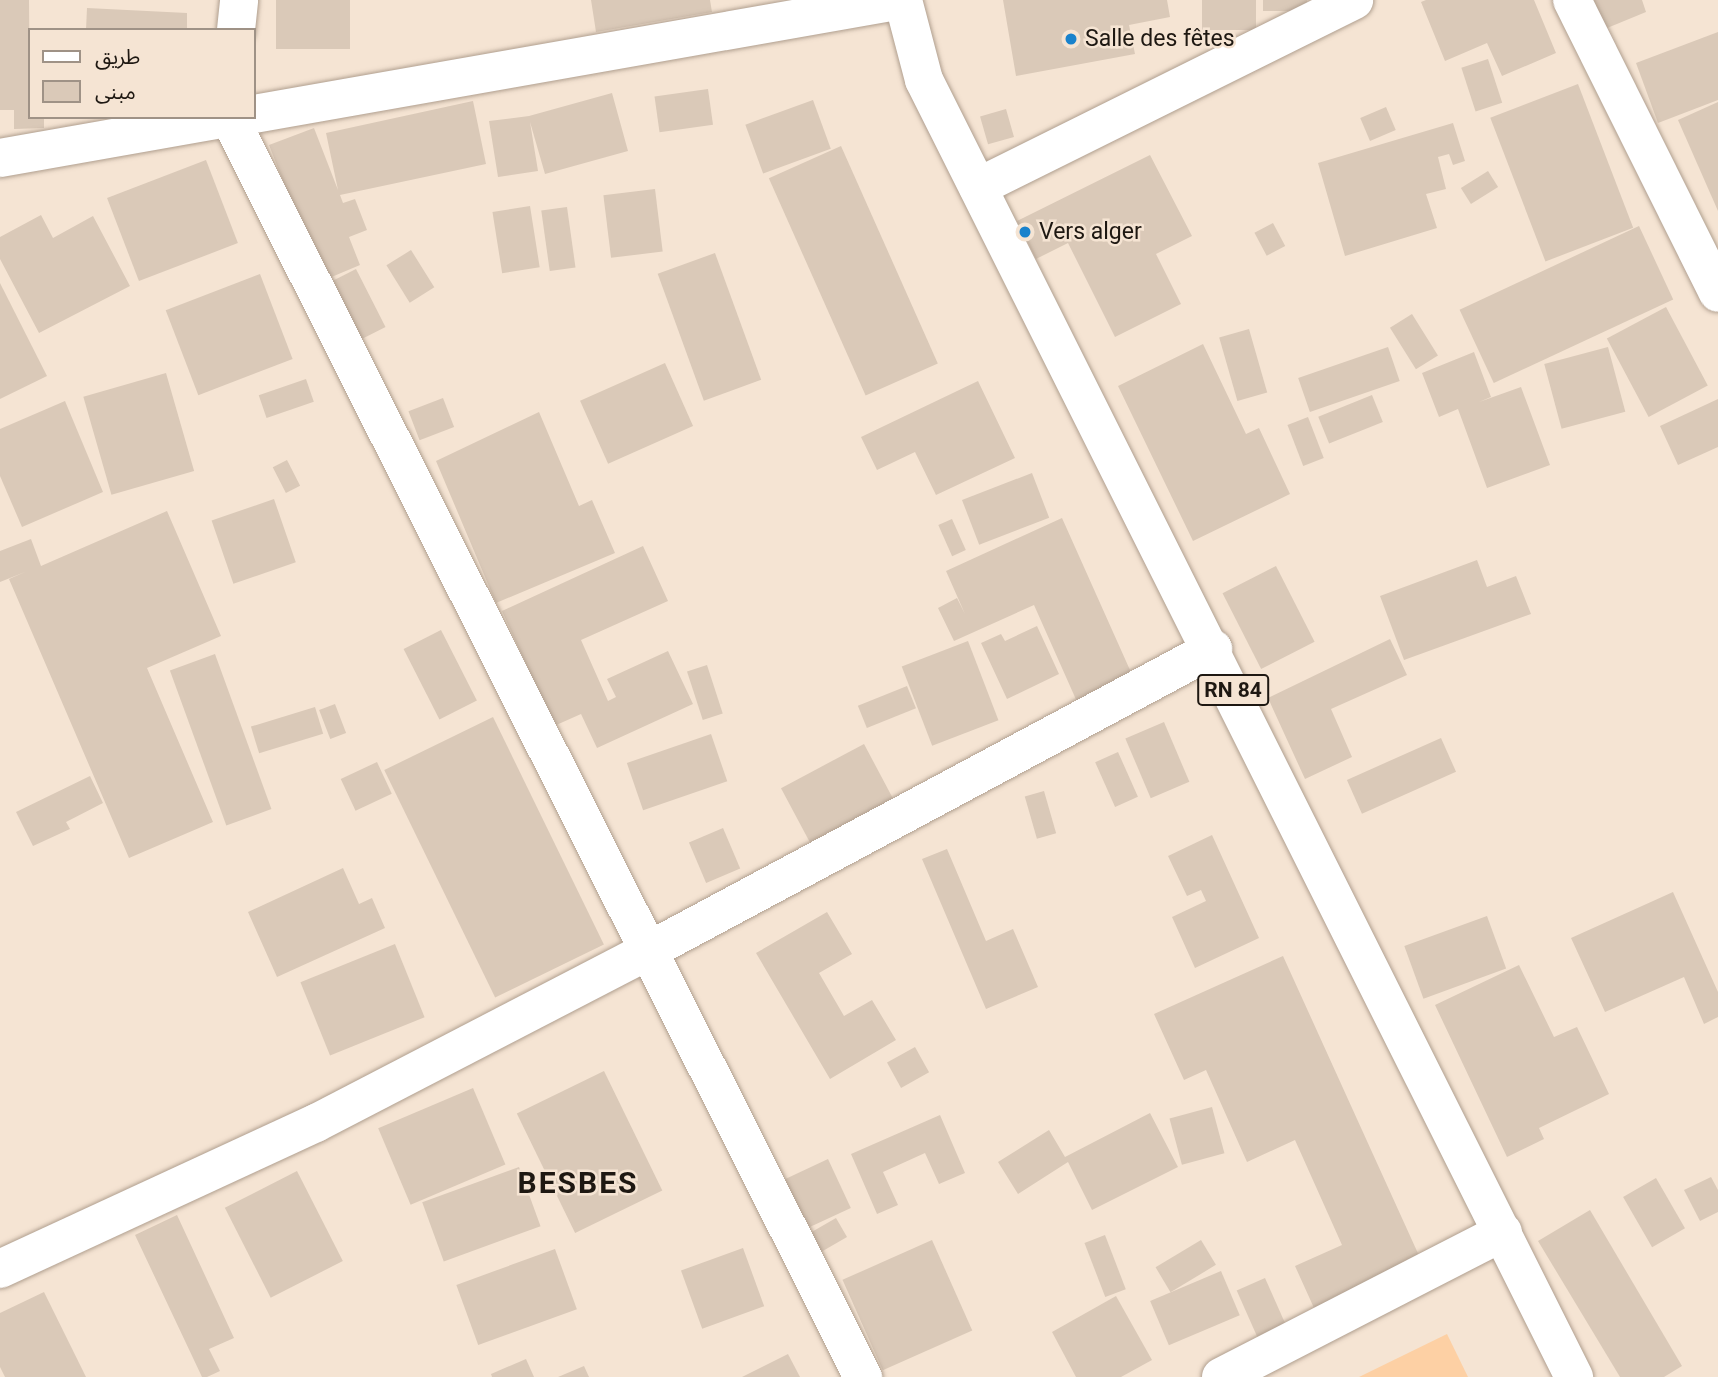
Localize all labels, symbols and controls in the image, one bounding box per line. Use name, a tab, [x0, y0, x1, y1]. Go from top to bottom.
place label: Salle des fêtes	[1085, 25, 1235, 53]
legend	[28, 28, 256, 119]
marker: Salle des fêtes	[1063, 31, 1079, 47]
text: طريق	[95, 45, 140, 69]
text: مبنى	[95, 80, 136, 104]
place label: Vers alger	[1039, 218, 1142, 246]
marker: Vers alger	[1017, 224, 1033, 240]
road number: RN 84	[1196, 672, 1270, 708]
district label: BESBES	[518, 1165, 638, 1201]

